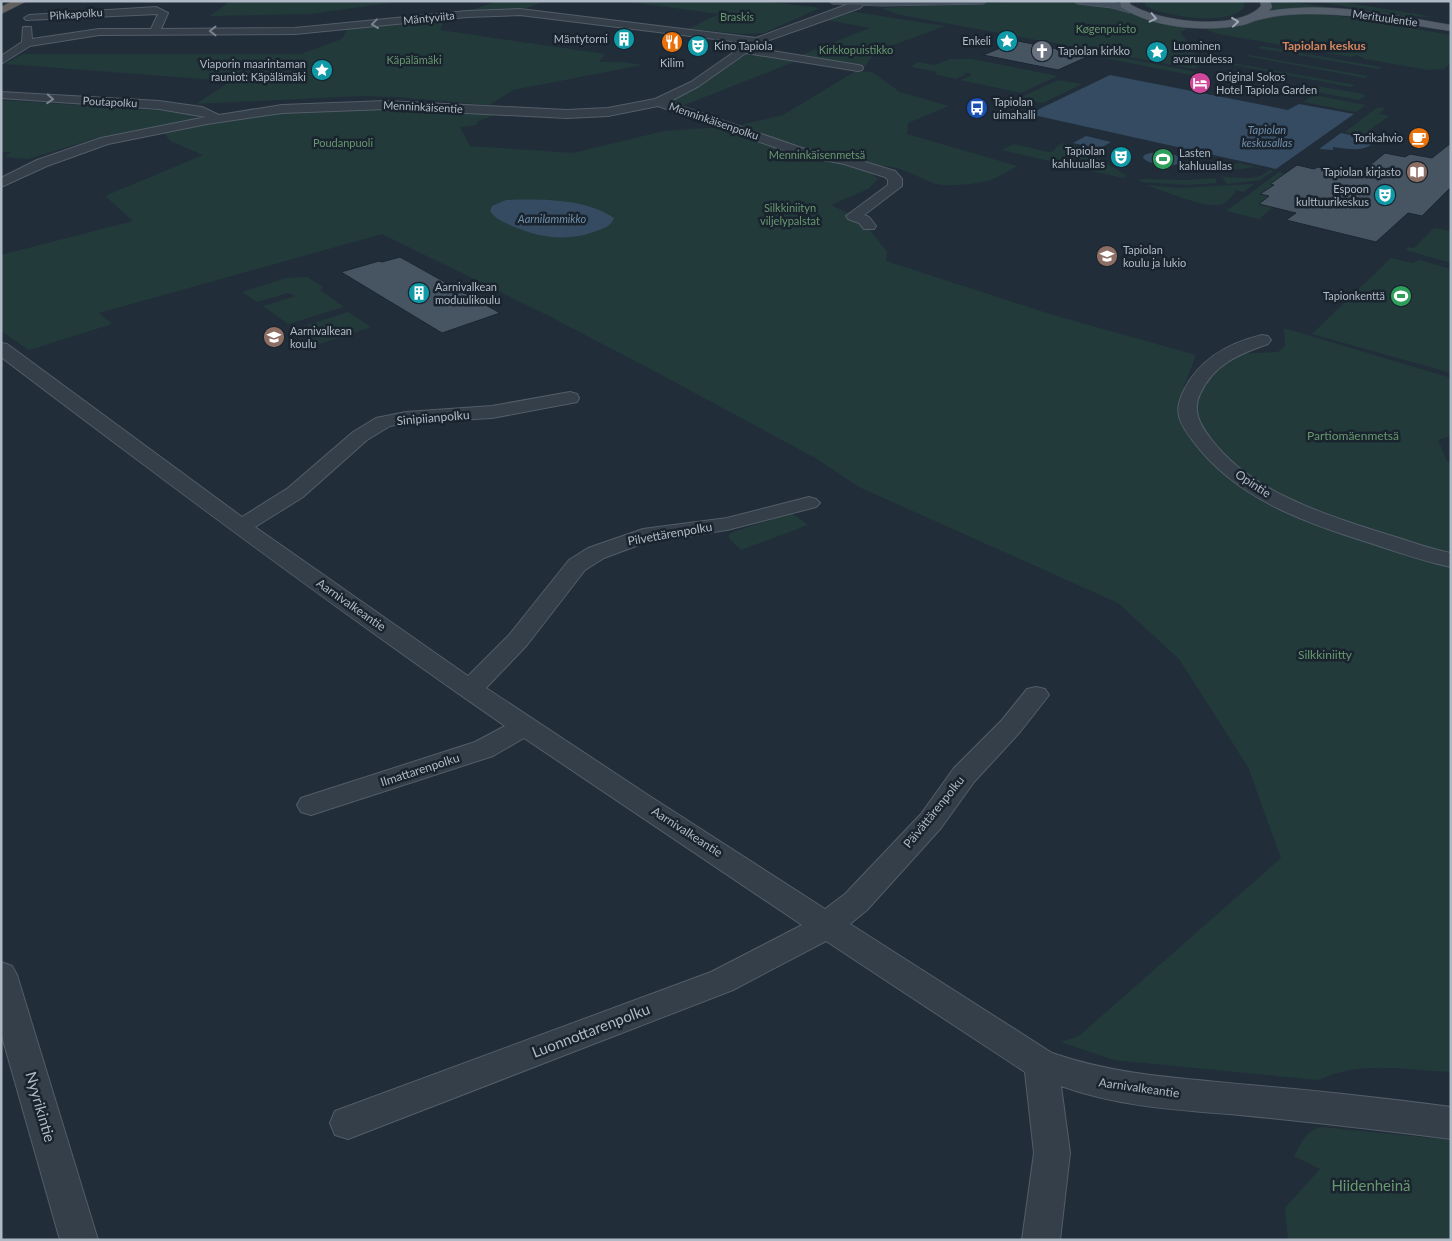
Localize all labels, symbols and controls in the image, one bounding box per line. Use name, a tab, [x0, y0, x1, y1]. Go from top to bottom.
street label: Pihkapolku	[49, 5, 103, 22]
street label: Merituulentie	[1352, 6, 1419, 29]
street label: Mäntyviita	[403, 8, 455, 27]
park label: Braskis	[720, 10, 754, 23]
one-way arrow	[1148, 12, 1157, 23]
one-way arrow	[1232, 17, 1240, 28]
one-way arrow	[371, 18, 379, 29]
park label: Køgenpuisto	[1076, 22, 1136, 35]
one-way arrow	[209, 26, 216, 36]
building icon: Mäntytorni	[612, 27, 636, 51]
place icon: Enkeli	[995, 29, 1019, 53]
restaurant icon: Kilim	[660, 30, 684, 54]
place label: Mäntytorni	[554, 32, 608, 45]
theatre icon: Kino Tapiola	[686, 34, 710, 58]
place label: Enkeli	[962, 34, 991, 47]
district label: Tapiolan keskus	[1282, 38, 1366, 53]
place label: Kino Tapiola	[714, 39, 773, 52]
church icon: Tapiolan kirkko	[1030, 39, 1054, 63]
place label: Luominen avaruudessa	[1173, 39, 1233, 65]
place icon: Luominen avaruudessa	[1145, 40, 1169, 64]
park label: Kirkkopuistikko	[819, 43, 893, 56]
place label: Tapiolan kirkko	[1058, 44, 1130, 57]
park label: Käpälämäki	[386, 53, 442, 66]
place label: Kilim	[660, 56, 684, 69]
place label: Viaporin maarintaman rauniot: Käpälämäki	[200, 57, 306, 83]
place icon: Viaporin maarintaman rauniot: Käpälämäki	[310, 58, 334, 82]
place label: Original Sokos Hotel Tapiola Garden	[1216, 70, 1317, 96]
hotel icon: Original Sokos Hotel Tapiola Garden	[1188, 71, 1212, 95]
one-way arrow	[46, 93, 54, 104]
street label: Poutapolku	[82, 94, 138, 109]
place label: Tapiolan uimahalli	[993, 95, 1036, 121]
bus stop icon: Tapiolan uimahalli	[965, 96, 989, 120]
street label: Menninkäisentie	[383, 98, 463, 115]
street label: Menninkäisenpolku	[668, 99, 761, 142]
water label: Tapiolan keskusallas	[1242, 123, 1293, 149]
cafe icon: Torikahvio	[1407, 126, 1431, 150]
place label: Torikahvio	[1353, 131, 1403, 144]
park label: Poudanpuoli	[313, 136, 373, 149]
place label: Tapiolan kahluuallas	[1052, 144, 1105, 170]
theatre icon: Tapiolan kahluuallas	[1109, 145, 1133, 169]
place label: Lasten kahluuallas	[1179, 146, 1232, 172]
sports icon: Lasten kahluuallas	[1151, 147, 1175, 171]
park label: Menninkäisenmetsä	[769, 148, 865, 161]
library icon: Tapiolan kirjasto	[1405, 160, 1429, 184]
place label: Tapiolan kirjasto	[1323, 165, 1401, 178]
place label: Espoon kulttuurikeskus	[1296, 182, 1369, 208]
theatre icon: Espoon kulttuurikeskus	[1373, 183, 1397, 207]
park label: Silkkiniityn viljelypalstat	[760, 201, 820, 227]
water label: Aarnilammikko	[517, 212, 586, 225]
place label: Tapiolan koulu ja lukio	[1123, 243, 1186, 269]
school or university icon: Tapiolan koulu ja lukio	[1095, 244, 1119, 268]
place label: Aarnivalkean moduulikoulu	[435, 280, 500, 306]
building icon: Aarnivalkean moduulikoulu	[407, 281, 431, 305]
sports icon: Tapionkenttä	[1389, 284, 1413, 308]
place label: Tapionkenttä	[1323, 289, 1385, 302]
place label: Aarnivalkean koulu	[290, 324, 352, 350]
school or university icon: Aarnivalkean koulu	[262, 325, 286, 349]
street label: Sinipiianpolku	[396, 407, 470, 428]
park label: Partiomäenmetsä	[1307, 428, 1399, 443]
street label: Opintie	[1233, 467, 1274, 501]
street label: Pilvettärenpolku	[626, 519, 713, 548]
street label: Aarnivalkeantie	[314, 575, 389, 634]
park label: Silkkiniitty	[1298, 647, 1353, 662]
street label: Ilmattarenpolku	[378, 750, 461, 789]
street label: Päivättärenpolku	[900, 773, 967, 851]
street label: Aarnivalkeantie	[649, 803, 725, 860]
street label: Luonnottarenpolku	[529, 999, 652, 1061]
street label: Nyyrikintie	[22, 1069, 60, 1144]
street label: Aarnivalkeantie	[1098, 1074, 1180, 1101]
park label: Hiidenheinä	[1332, 1176, 1410, 1194]

